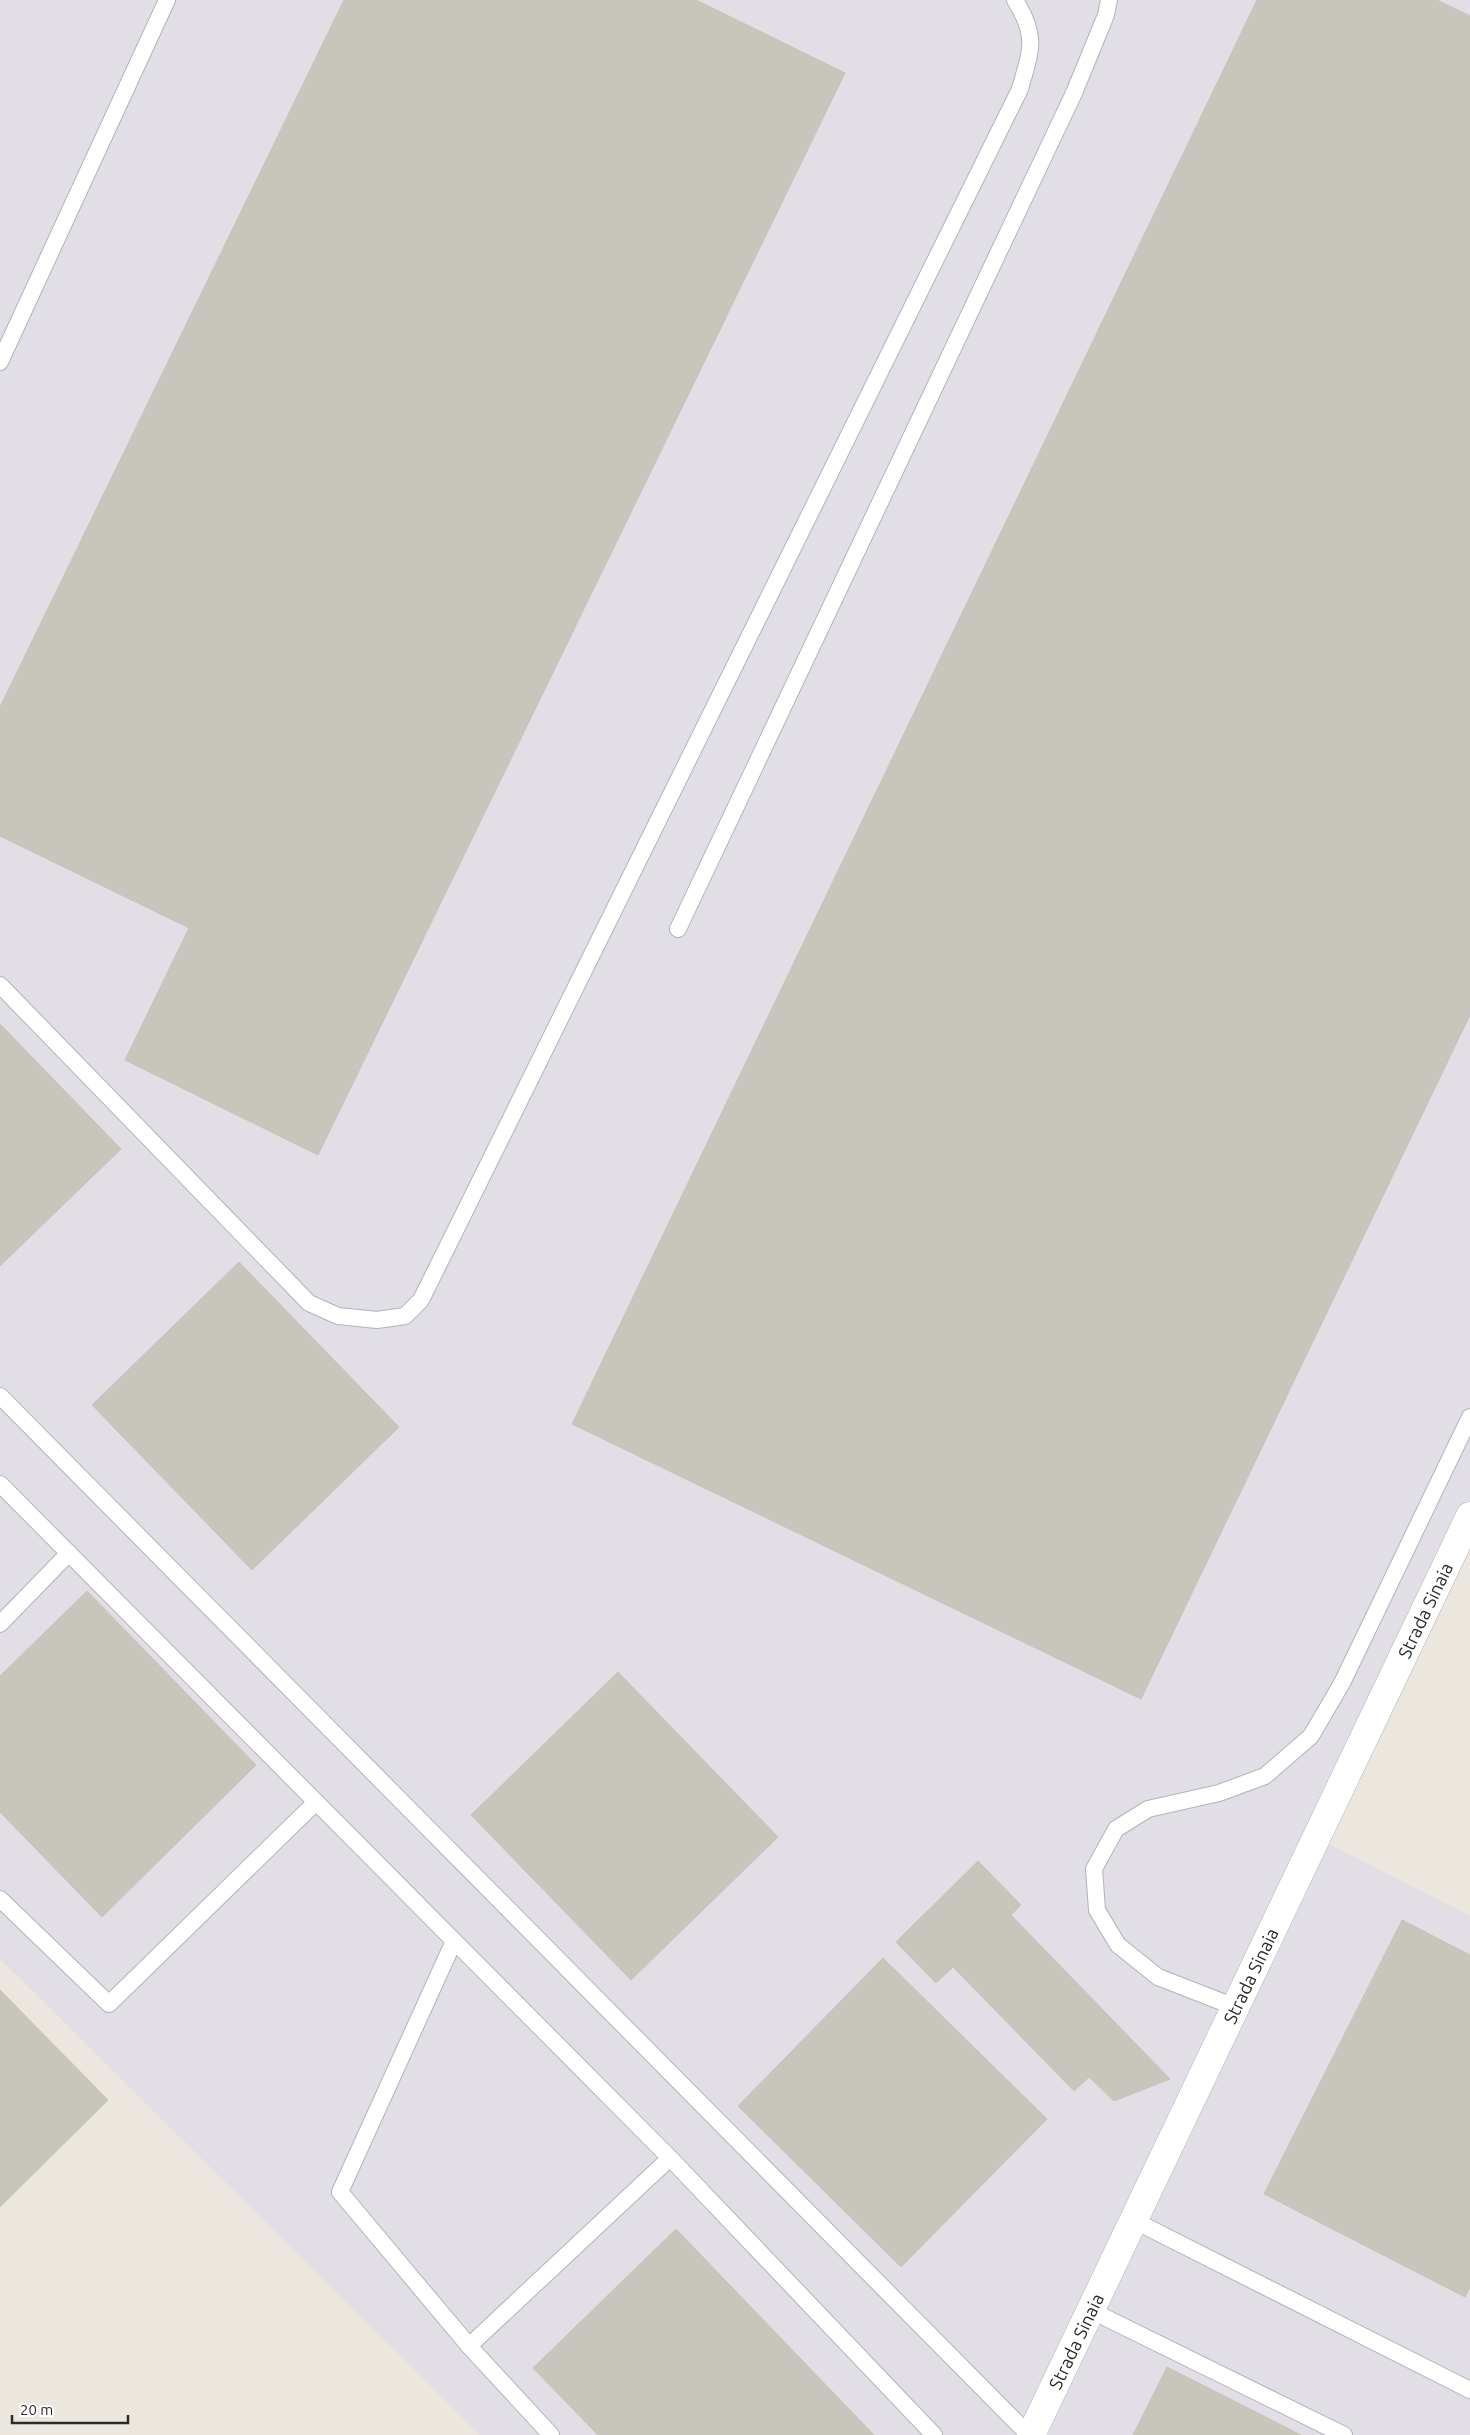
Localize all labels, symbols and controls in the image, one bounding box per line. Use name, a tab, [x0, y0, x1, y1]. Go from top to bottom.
street label: Strada Sinaia	[1394, 1559, 1456, 1661]
street label: Strada Sinaia	[1219, 1925, 1282, 2027]
street label: Strada Sinaia	[1044, 2290, 1107, 2392]
scale bar	[12, 2392, 129, 2424]
text: 20 m	[20, 2401, 53, 2418]

